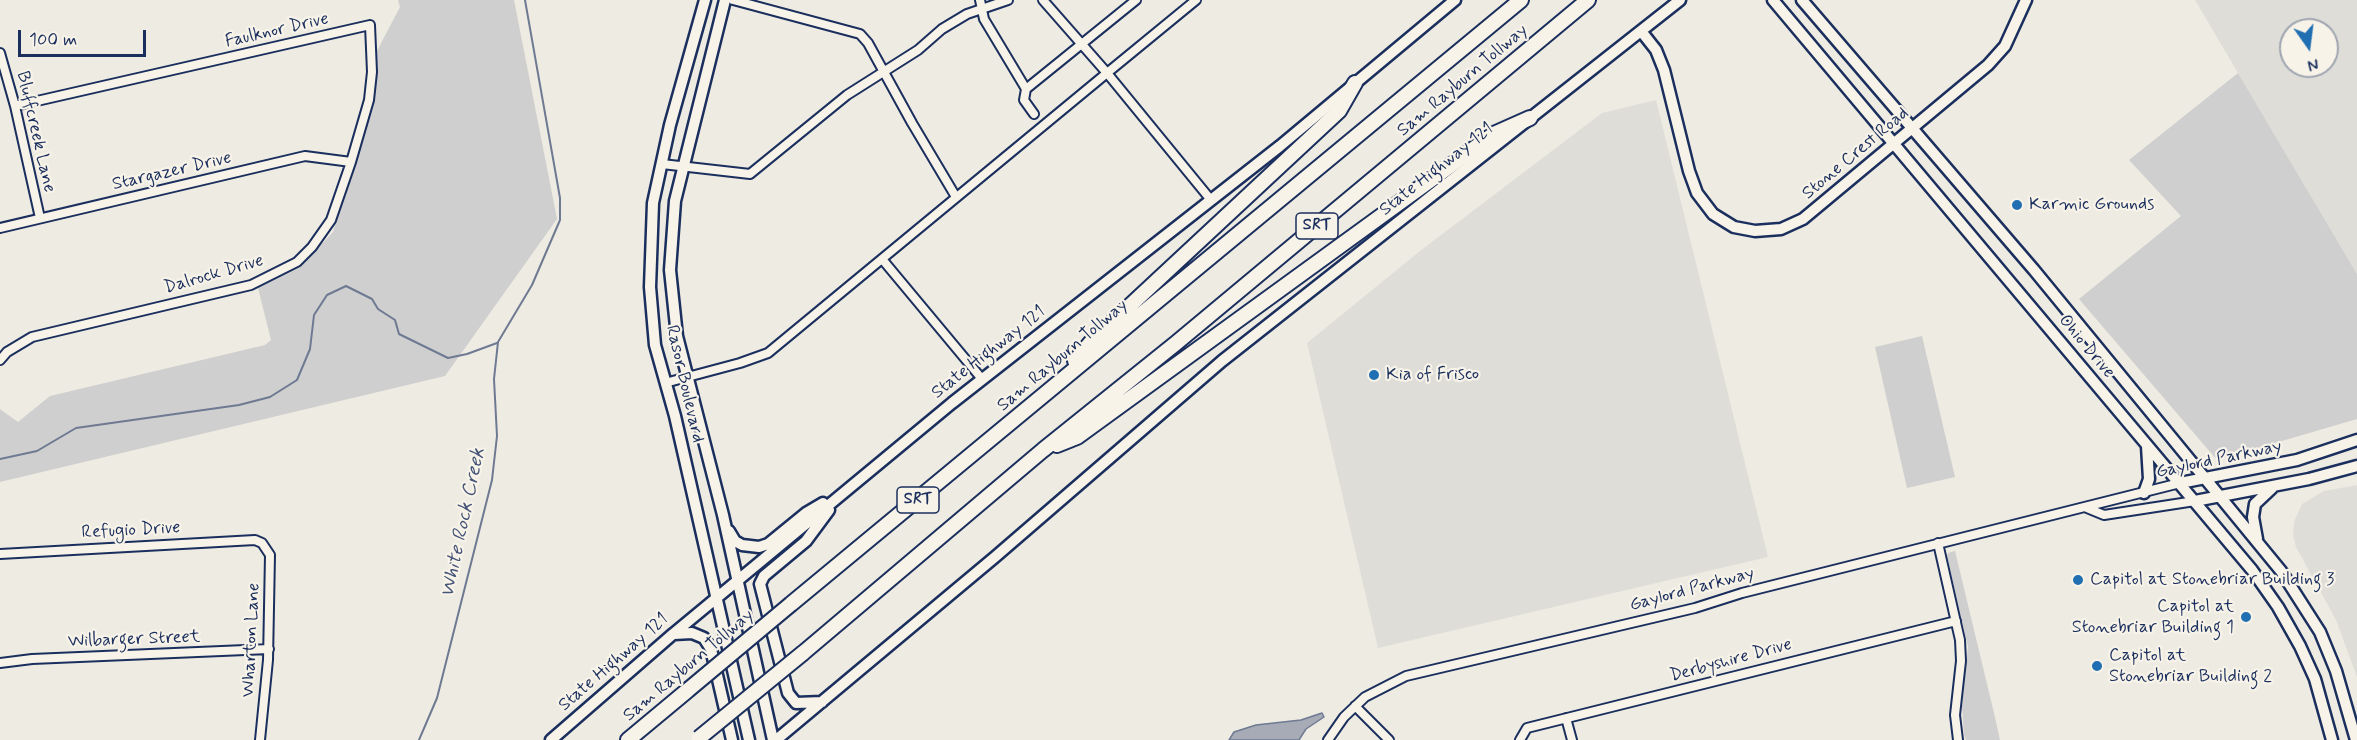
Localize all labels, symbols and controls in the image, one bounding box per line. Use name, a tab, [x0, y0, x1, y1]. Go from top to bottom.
street label: Faulknor Drive	[223, 9, 331, 53]
scale bar	[21, 18, 148, 56]
north arrow	[2279, 18, 2339, 78]
street label: Sam Rayburn Tollway	[1393, 20, 1533, 142]
text: 100 m	[29, 28, 77, 52]
text: N	[2305, 53, 2321, 75]
street label: Bluffcreek Lane	[11, 69, 59, 195]
street label: Stone Crest Road	[1798, 103, 1914, 205]
street label: State Highway 121	[1376, 119, 1498, 221]
street label: Stargazer Drive	[110, 148, 234, 196]
place label: Karmic Grounds	[2029, 194, 2154, 216]
marker: Karmic Grounds	[2010, 198, 2024, 212]
road number: SRT	[1296, 213, 1338, 239]
street label: Dalrock Drive	[162, 251, 266, 299]
street label: Sam Rayburn Tollway	[993, 295, 1133, 417]
street label: State Highway 121	[928, 302, 1050, 404]
street label: Ohio Drive	[2053, 311, 2119, 383]
street label: Rasor Boulevard	[660, 323, 708, 445]
place label: Kia of Frisco	[1386, 364, 1479, 386]
marker: Kia of Frisco	[1367, 368, 1381, 382]
street label: Gaylord Parkway	[2154, 436, 2284, 484]
water label: White Rock Creek	[436, 446, 492, 600]
road number: SRT	[897, 487, 939, 513]
street label: Refugio Drive	[81, 518, 181, 544]
street label: Gaylord Parkway	[1627, 563, 1757, 617]
place label: Capitol at Stonebriar Building 3	[2090, 569, 2334, 591]
marker: Capitol at Stonebriar Building 3	[2071, 573, 2085, 587]
street label: Wharton Lane	[238, 582, 266, 698]
place label: Capitol at Stonebriar Building 1	[2072, 596, 2234, 638]
street label: Sam Rayburn Tollway	[619, 605, 759, 727]
street label: State Highway 121	[555, 609, 673, 717]
marker: Capitol at Stonebriar Building 1	[2239, 610, 2253, 624]
street label: Wilbarger Street	[67, 627, 201, 653]
street label: Derbyshire Drive	[1668, 634, 1794, 688]
place label: Capitol at Stonebriar Building 2	[2109, 645, 2272, 688]
marker: Capitol at Stonebriar Building 2	[2090, 659, 2104, 673]

